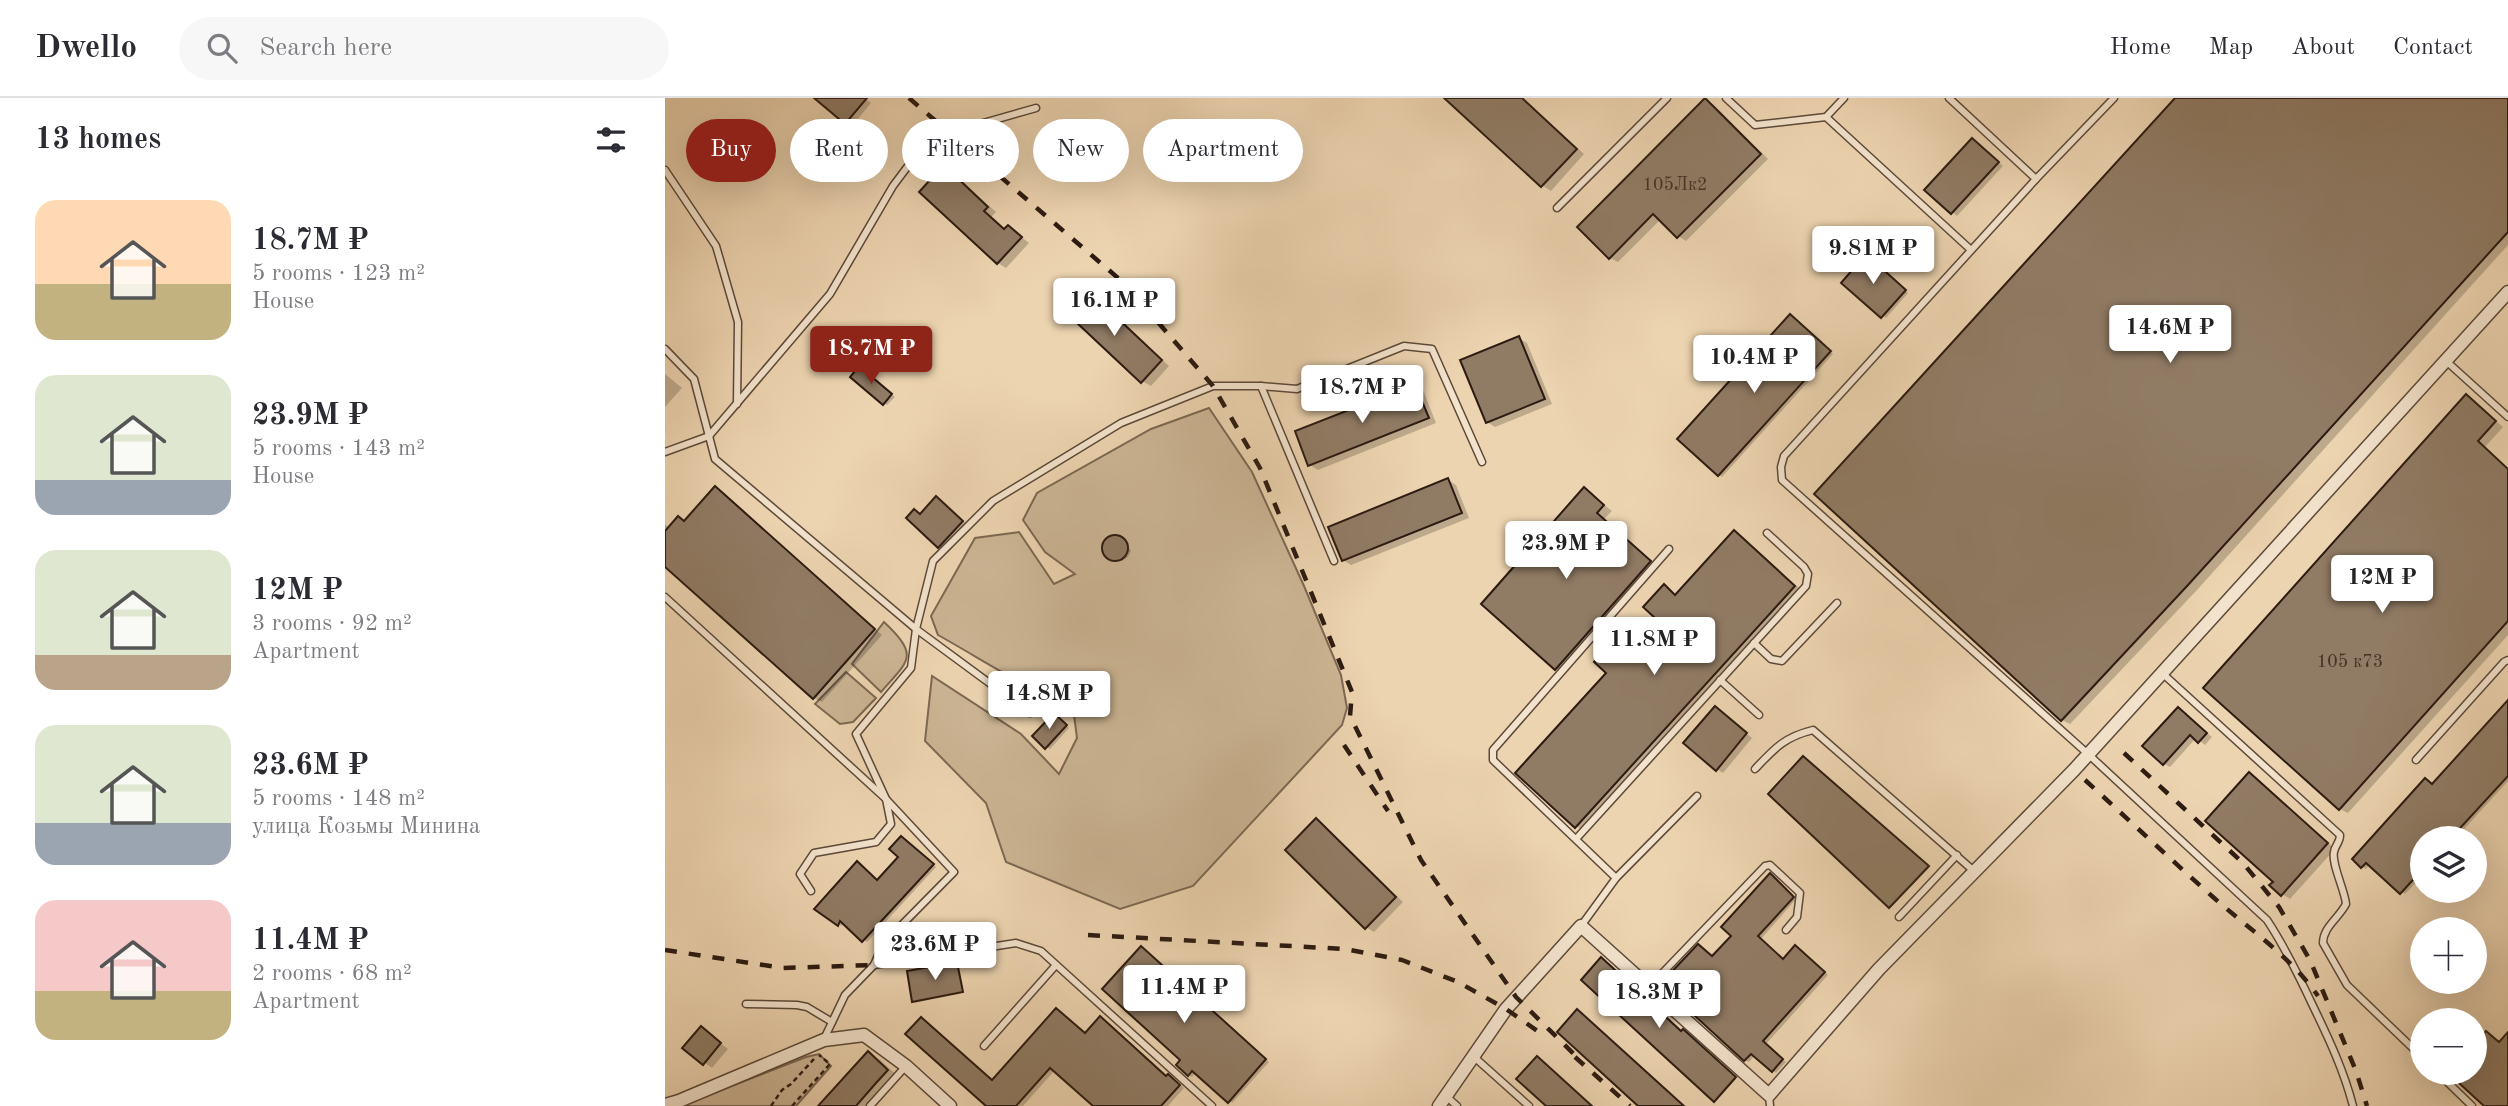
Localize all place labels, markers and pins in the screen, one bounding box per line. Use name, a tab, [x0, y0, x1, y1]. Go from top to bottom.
pin: 9.81M ₽	[1808, 226, 1938, 286]
pin: 16.1M ₽	[1049, 278, 1179, 338]
pin: 14.6M ₽	[2105, 306, 2235, 365]
pin: 18.7M ₽	[806, 327, 936, 386]
pin: 10.4M ₽	[1689, 336, 1819, 395]
pin: 18.7M ₽	[1297, 366, 1427, 425]
pin: 23.9M ₽	[1501, 522, 1631, 581]
pin: 12M ₽	[2333, 556, 2431, 615]
pin: 11.8M ₽	[1589, 618, 1719, 677]
pin: 14.8M ₽	[984, 672, 1114, 731]
pin: 23.6M ₽	[870, 922, 1000, 982]
pin: 11.4M ₽	[1119, 965, 1249, 1025]
pin: 18.3M ₽	[1594, 970, 1724, 1030]

